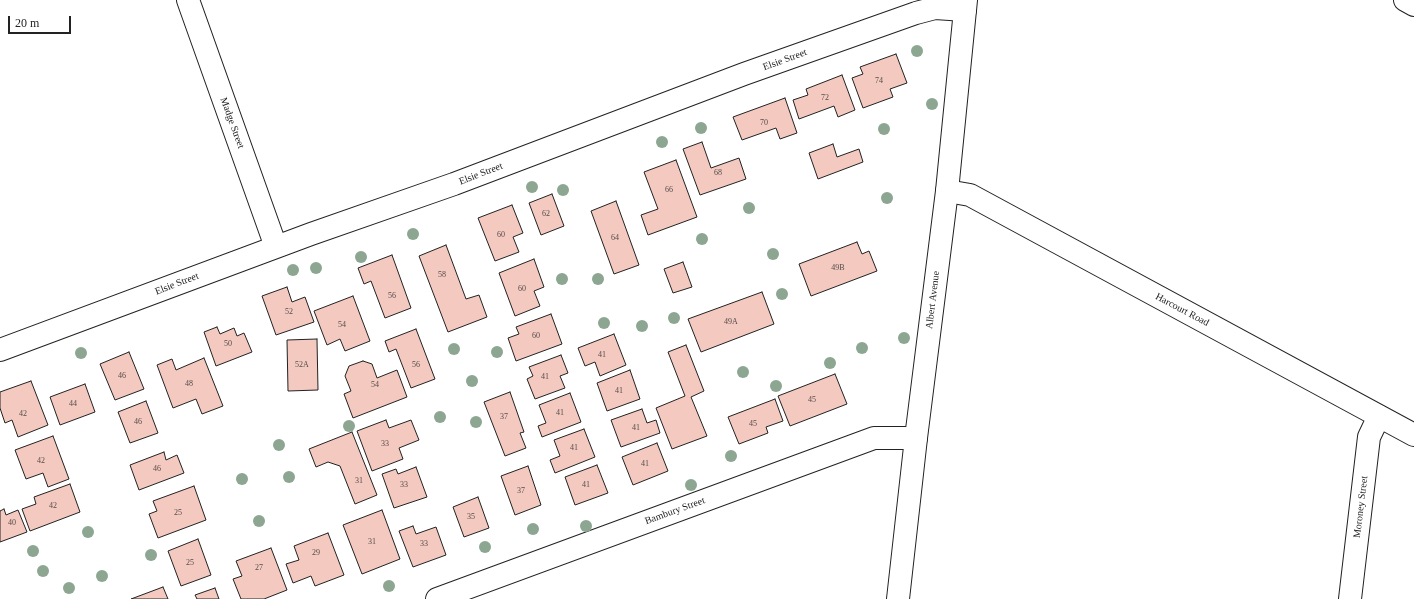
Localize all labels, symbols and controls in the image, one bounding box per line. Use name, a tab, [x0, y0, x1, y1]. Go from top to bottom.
scale bar	[10, 8, 73, 34]
text: 20 m	[15, 16, 39, 30]
street label: Elsie Street	[761, 47, 809, 73]
house number: 74	[875, 76, 883, 86]
house number: 72	[821, 93, 829, 103]
street label: Madge Street	[217, 96, 247, 150]
house number: 70	[760, 118, 768, 128]
street label: Elsie Street	[457, 160, 505, 188]
house number: 68	[714, 168, 722, 178]
house number: 66	[665, 185, 673, 195]
house number: 62	[542, 209, 550, 219]
house number: 60	[497, 230, 505, 240]
house number: 64	[611, 233, 619, 243]
house number: 49B	[831, 263, 845, 273]
street label: Elsie Street	[153, 270, 201, 298]
house number: 58	[438, 270, 446, 280]
street label: Albert Avenue	[923, 270, 943, 330]
house number: 60	[518, 284, 526, 294]
house number: 56	[388, 291, 396, 301]
street label: Harcourt Road	[1153, 291, 1211, 329]
house number: 52	[285, 307, 293, 317]
house number: 49A	[724, 317, 738, 327]
house number: 54	[338, 320, 346, 330]
house number: 60	[532, 331, 540, 341]
house number: 50	[224, 339, 232, 349]
house number: 41	[598, 350, 606, 360]
house number: 52A	[295, 360, 309, 370]
house number: 56	[412, 360, 420, 370]
house number: 46	[118, 371, 126, 381]
house number: 41	[541, 372, 549, 382]
house number: 48	[185, 379, 193, 389]
house number: 54	[371, 380, 379, 390]
house number: 41	[615, 386, 623, 396]
house number: 45	[808, 395, 816, 405]
house number: 44	[69, 399, 77, 409]
house number: 41	[556, 408, 564, 418]
house number: 42	[19, 409, 27, 419]
house number: 37	[500, 412, 508, 422]
house number: 46	[134, 417, 142, 427]
house number: 45	[749, 419, 757, 429]
house number: 41	[632, 423, 640, 433]
house number: 33	[381, 439, 389, 449]
house number: 41	[570, 443, 578, 453]
house number: 42	[37, 456, 45, 466]
house number: 41	[641, 459, 649, 469]
house number: 46	[153, 464, 161, 474]
street label: Moroney Street	[1351, 475, 1371, 539]
house number: 31	[355, 476, 363, 486]
house number: 33	[400, 480, 408, 490]
house number: 41	[582, 480, 590, 490]
house number: 37	[517, 486, 525, 496]
street label: Bambury Street	[643, 495, 707, 527]
house number: 42	[49, 501, 57, 511]
house number: 25	[174, 508, 182, 518]
house number: 35	[467, 512, 475, 522]
house number: 40	[8, 518, 16, 528]
house number: 31	[368, 537, 376, 547]
house number: 33	[420, 539, 428, 549]
house number: 29	[312, 548, 320, 558]
house number: 25	[186, 558, 194, 568]
house number: 27	[255, 563, 263, 573]

